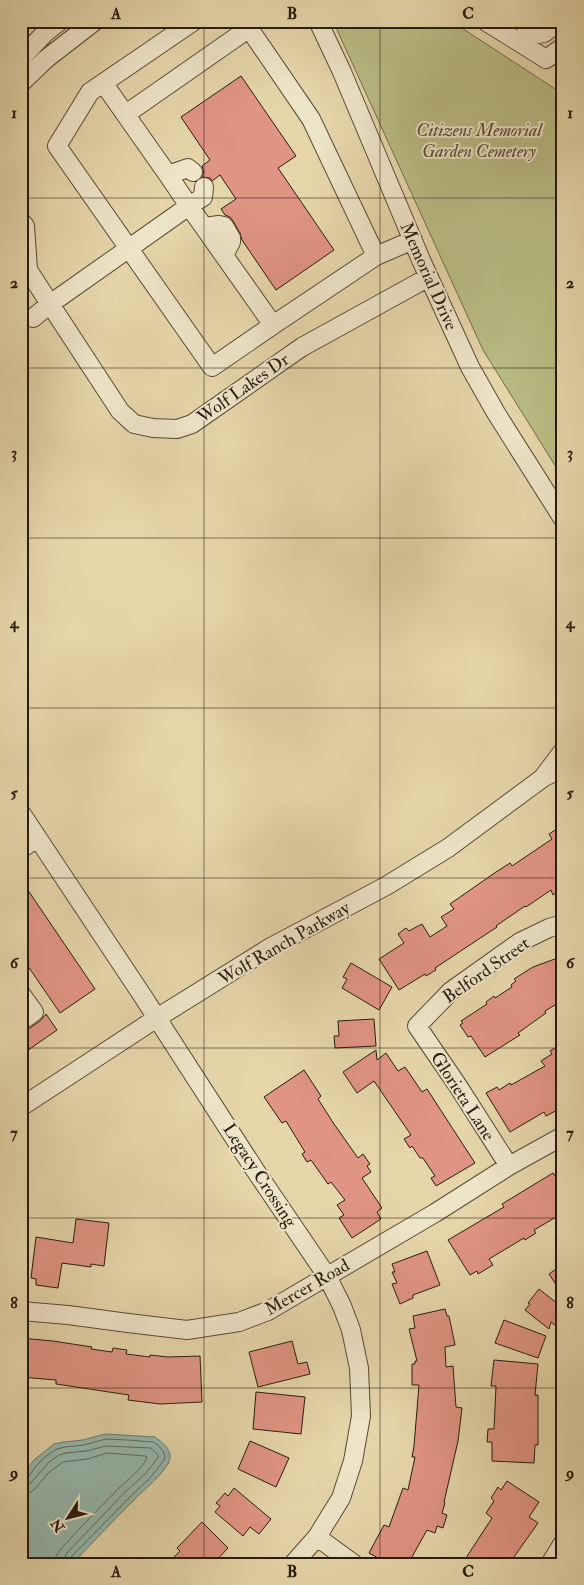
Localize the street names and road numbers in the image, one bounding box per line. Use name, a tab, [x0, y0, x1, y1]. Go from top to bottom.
street label: Memorial Drive	[395, 219, 463, 334]
street label: Wolf Lakes Dr	[192, 348, 294, 429]
street label: Wolf Ranch Parkway	[213, 896, 355, 991]
street label: Belford Street	[438, 932, 534, 1009]
street label: Glorieta Lane	[425, 1047, 500, 1146]
street label: Legacy Crossing	[217, 1119, 302, 1233]
street label: Mercer Road	[261, 1254, 354, 1321]

